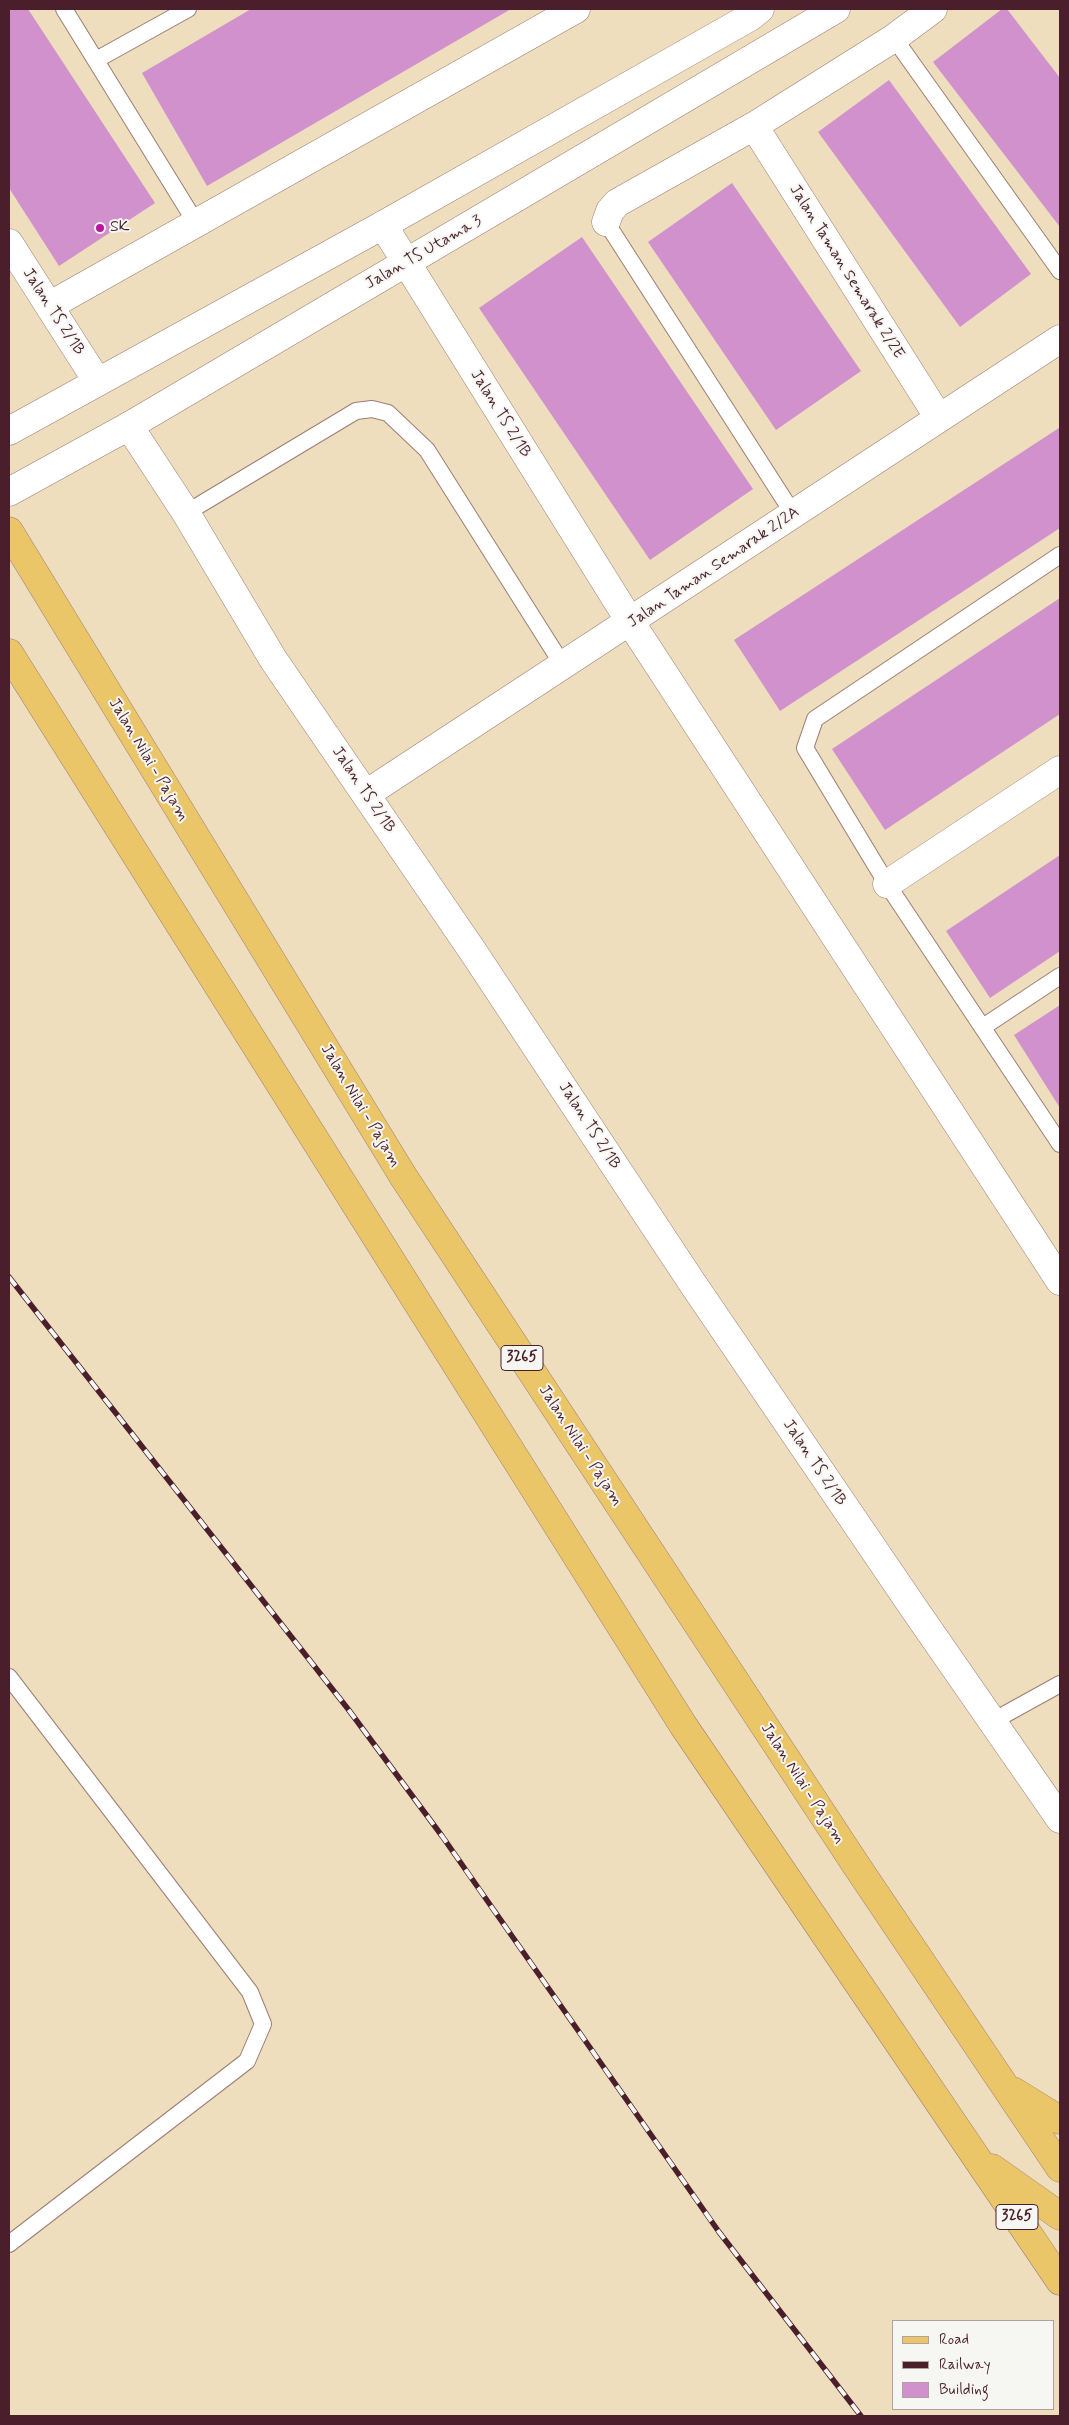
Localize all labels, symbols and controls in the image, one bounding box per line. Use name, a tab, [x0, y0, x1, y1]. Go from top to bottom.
street label: Jalan Taman Semarak 2/2E	[784, 181, 908, 363]
street label: Jalan TS Utama 3	[362, 212, 486, 294]
place label: SK	[110, 218, 130, 238]
marker: SK	[94, 222, 106, 234]
street label: Jalan TS 2/1B	[18, 265, 88, 359]
street label: Jalan TS 2/1B	[465, 367, 535, 461]
street label: Jalan Taman Semarak 2/2A	[624, 503, 804, 633]
street label: Jalan Nilai - Pajam	[104, 695, 192, 825]
street label: Jalan TS 2/1B	[327, 743, 399, 837]
street label: Jalan Nilai - Pajam	[316, 1041, 404, 1171]
street label: Jalan TS 2/1B	[554, 1079, 624, 1173]
road number: 3265	[501, 1346, 543, 1370]
street label: Jalan Nilai - Pajam	[534, 1382, 626, 1510]
street label: Jalan TS 2/1B	[778, 1416, 850, 1510]
street label: Jalan Nilai - Pajam	[756, 1720, 848, 1848]
road number: 3265	[996, 2204, 1038, 2230]
legend	[892, 2320, 1054, 2410]
text: Road	[939, 2330, 969, 2350]
text: Railway	[939, 2355, 991, 2375]
text: Building	[939, 2380, 989, 2400]

